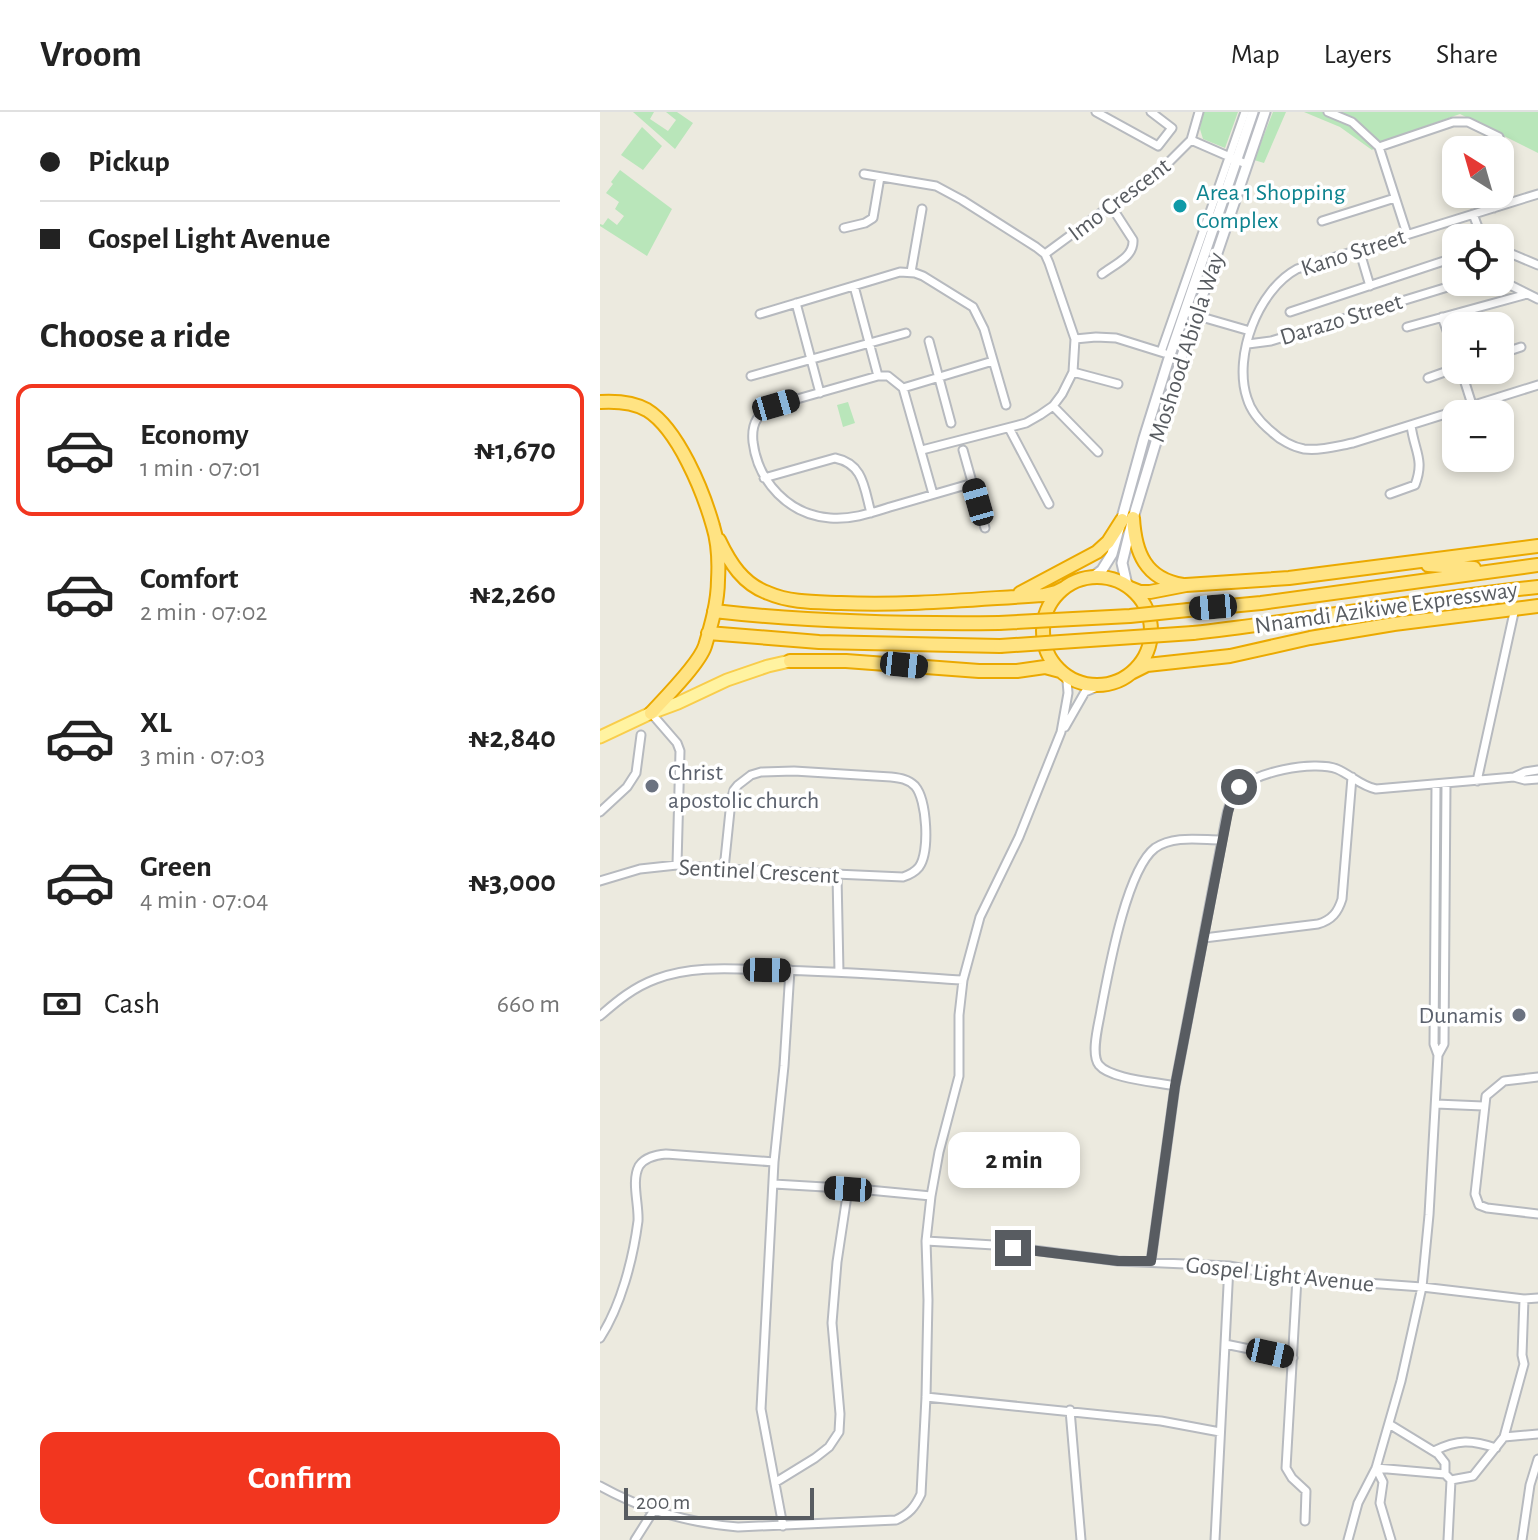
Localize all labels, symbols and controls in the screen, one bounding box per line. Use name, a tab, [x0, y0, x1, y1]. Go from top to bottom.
text: Vroom	[40, 36, 142, 74]
text: Map	[1231, 41, 1280, 69]
text: Layers	[1324, 41, 1392, 69]
text: Share	[1436, 41, 1498, 69]
north arrow	[1442, 136, 1514, 208]
map controls	[1442, 136, 1514, 472]
text: Pickup	[88, 147, 170, 177]
street label: Imo Crescent	[1064, 154, 1175, 246]
place label: Area 1 Shopping Complex	[1196, 181, 1346, 233]
marker: Area 1 Shopping Complex	[1171, 197, 1189, 215]
text: Gospel Light Avenue	[88, 224, 330, 254]
button: locate	[1442, 224, 1514, 296]
street label: Kano Street	[1298, 225, 1409, 281]
street label: Moshood Abiola Way	[1145, 250, 1229, 445]
street label: Darazo Street	[1277, 290, 1406, 350]
button: +	[1442, 312, 1514, 384]
text: Choose a ride	[40, 318, 230, 354]
car	[750, 387, 802, 423]
button: −	[1442, 400, 1514, 472]
icon: car	[44, 414, 116, 486]
text: Economy	[140, 420, 249, 450]
text: ₦1,670	[474, 435, 556, 465]
text: 1 min · 07:01	[140, 455, 261, 481]
car	[960, 476, 996, 528]
icon: car	[44, 558, 116, 630]
text: Comfort	[140, 564, 239, 594]
street label: Nnamdi Azikiwe Expressway	[1253, 578, 1519, 638]
text: ₦2,260	[470, 579, 556, 609]
car	[1188, 593, 1238, 621]
text: 2 min · 07:02	[140, 599, 267, 625]
car	[879, 651, 929, 679]
icon: car	[44, 702, 116, 774]
text: XL	[140, 708, 172, 738]
text: ₦2,840	[468, 723, 556, 753]
text: 3 min · 07:03	[140, 743, 265, 769]
place label: Christ apostolic church	[668, 761, 819, 813]
route start	[1221, 769, 1257, 805]
marker: Christ apostolic church	[643, 777, 661, 795]
icon: car	[44, 846, 116, 918]
text: Green	[140, 852, 212, 882]
street label: Sentinel Crescent	[678, 856, 840, 888]
text: ₦3,000	[468, 867, 556, 897]
text: 4 min · 07:04	[140, 887, 269, 913]
car	[743, 958, 791, 982]
icon: cash	[40, 982, 84, 1026]
text: Cash	[104, 989, 160, 1019]
text: 660 m	[497, 991, 560, 1017]
place label: Dunamis	[1418, 1004, 1503, 1028]
marker: Dunamis	[1510, 1006, 1528, 1024]
callout: 2 min	[947, 1132, 1079, 1188]
text: 2 min	[985, 1147, 1043, 1173]
car	[823, 1175, 873, 1203]
route end	[995, 1230, 1031, 1266]
street label: Gospel Light Avenue	[1185, 1253, 1375, 1297]
car	[1244, 1336, 1296, 1370]
button: Confirm	[40, 1432, 560, 1524]
scale bar	[624, 1484, 814, 1520]
text: 200 m	[636, 1491, 690, 1513]

